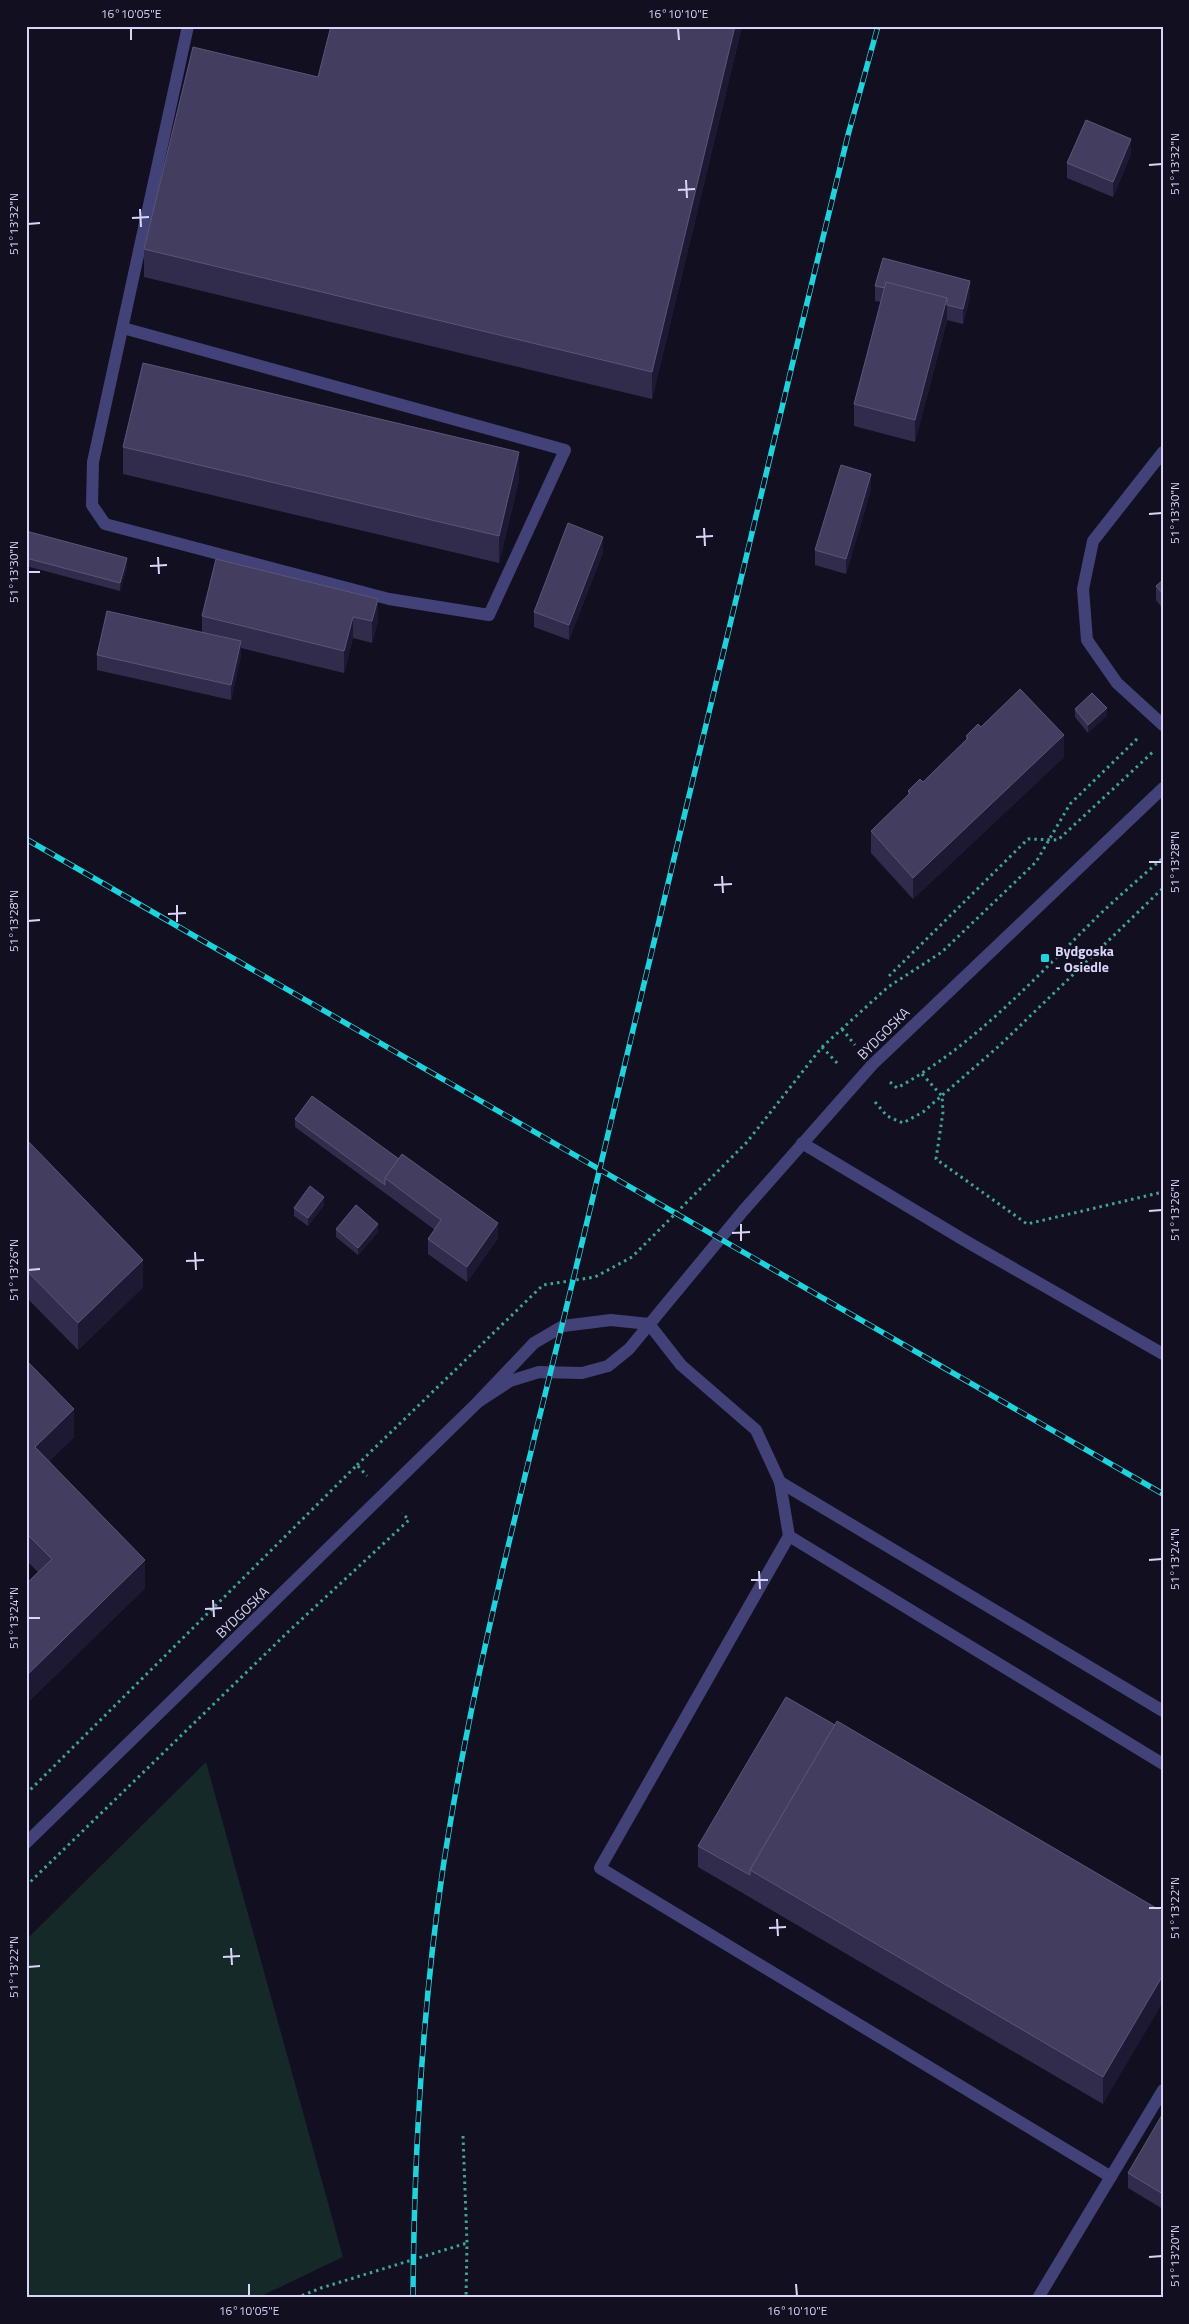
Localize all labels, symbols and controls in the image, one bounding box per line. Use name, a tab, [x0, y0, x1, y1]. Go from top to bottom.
text: 16°10'05"E	[101, 4, 162, 23]
text: 16°10'10"E	[648, 4, 709, 23]
text: 51°13'32"N	[1165, 133, 1184, 195]
text: 51°13'32"N	[4, 193, 23, 255]
text: 51°13'30"N	[1165, 482, 1184, 544]
text: 51°13'30"N	[4, 541, 23, 603]
text: 51°13'28"N	[1165, 831, 1184, 893]
text: 51°13'28"N	[4, 890, 23, 952]
place label: Bydgoska - Osiedle	[1055, 940, 1114, 977]
marker: Bydgoska - Osiedle	[1039, 952, 1051, 964]
street label: BYDGOSKA	[852, 1002, 914, 1064]
text: 51°13'26"N	[1165, 1179, 1184, 1241]
text: 51°13'26"N	[4, 1239, 23, 1301]
text: 51°13'24"N	[1165, 1528, 1184, 1590]
street label: BYDGOSKA	[211, 1581, 274, 1643]
text: 51°13'24"N	[4, 1587, 23, 1649]
text: 51°13'22"N	[1165, 1877, 1184, 1939]
text: 51°13'22"N	[4, 1936, 23, 1998]
text: 51°13'20"N	[1165, 2225, 1184, 2287]
text: 16°10'05"E	[219, 2301, 280, 2320]
text: 16°10'10"E	[767, 2301, 828, 2320]

